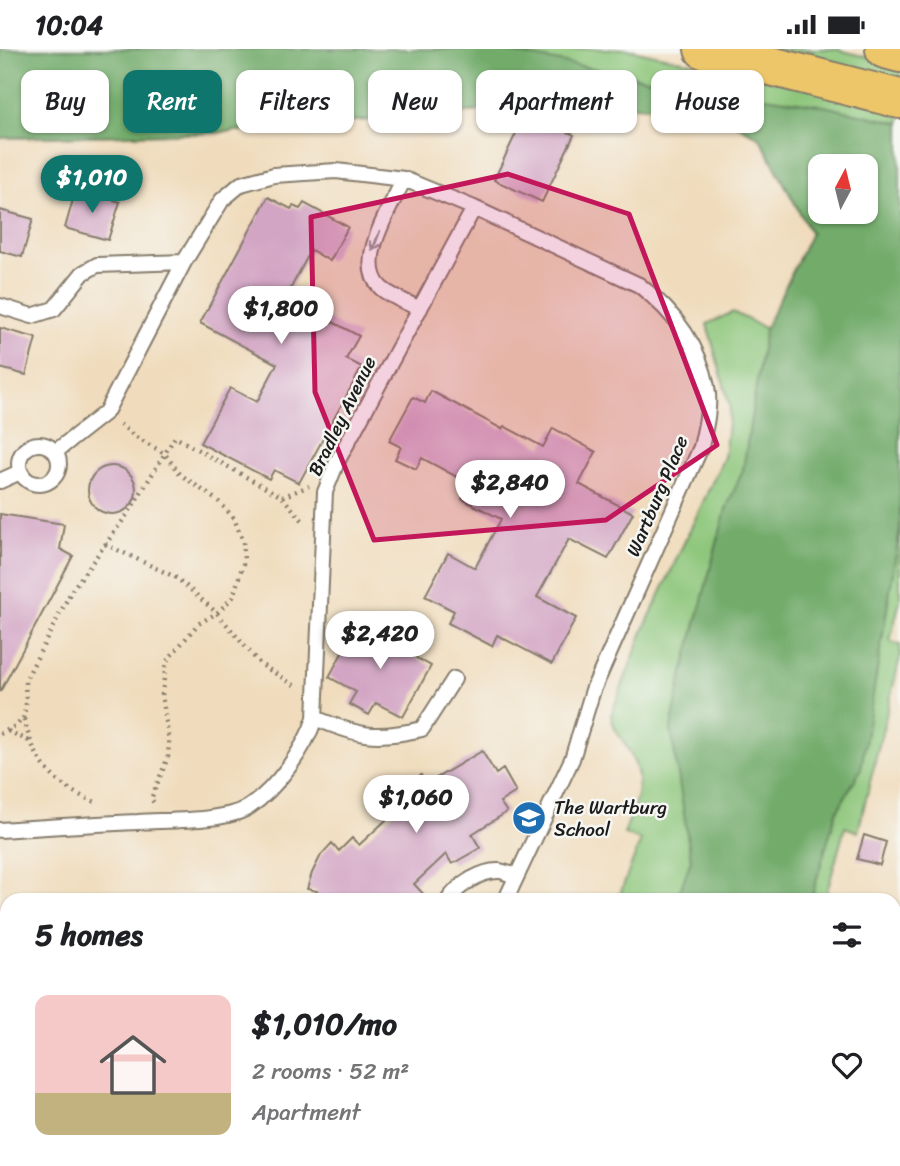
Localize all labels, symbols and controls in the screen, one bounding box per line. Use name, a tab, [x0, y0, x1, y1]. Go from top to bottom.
text: 10:04	[35, 2, 103, 48]
chip: Buy	[21, 70, 109, 133]
chip: Rent	[123, 70, 222, 133]
chip: Filters	[236, 70, 354, 133]
chip: New	[368, 70, 462, 133]
chip: Apartment	[476, 70, 637, 133]
chip: House	[651, 70, 764, 133]
north arrow	[808, 154, 878, 224]
map controls	[808, 154, 878, 224]
pin: $1,010	[35, 155, 149, 215]
text: $1,010	[57, 157, 127, 198]
one-way arrow	[369, 230, 381, 251]
pin: $1,800	[224, 287, 338, 346]
text: $1,800	[244, 288, 318, 329]
street label: Bradley Avenue	[299, 350, 385, 482]
street label: Wartburg Place	[617, 430, 697, 562]
pin: $2,840	[453, 461, 567, 520]
text: $2,840	[471, 462, 549, 503]
pin: $2,420	[323, 611, 437, 671]
text: $2,420	[341, 613, 419, 654]
pin: $1,060	[359, 775, 473, 835]
text: $1,060	[379, 777, 453, 818]
place label: The Wartburg School	[554, 791, 667, 846]
school or university icon: The Wartburg School	[510, 799, 548, 837]
text: 5 homes	[35, 908, 143, 962]
icon: filters	[828, 916, 866, 954]
text: $1,010/mo	[252, 997, 397, 1051]
icon: home	[91, 1023, 175, 1107]
icon: heart	[828, 1046, 866, 1084]
text: 2 rooms · 52 m²	[252, 1051, 409, 1092]
text: Apartment	[252, 1092, 361, 1133]

